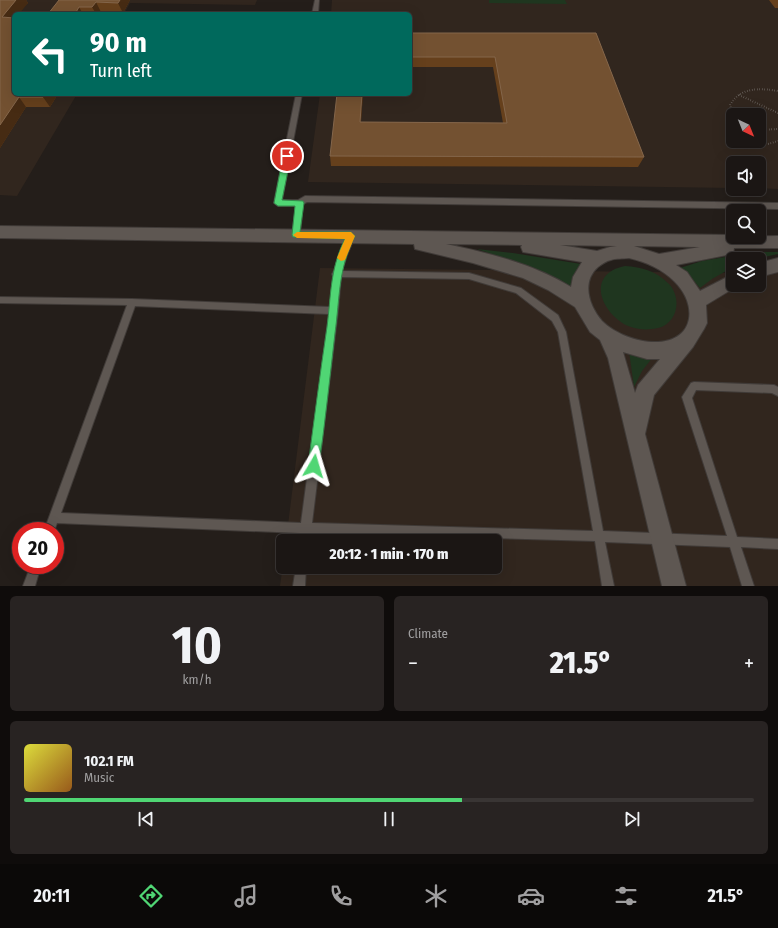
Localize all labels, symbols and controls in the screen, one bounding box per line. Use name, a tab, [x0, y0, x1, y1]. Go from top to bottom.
text: 90 m	[90, 26, 147, 59]
icon: left	[24, 28, 76, 80]
text: Turn left	[90, 60, 152, 82]
north arrow	[726, 108, 766, 148]
map controls	[726, 108, 766, 292]
pin	[270, 139, 304, 173]
icon: arrive	[276, 145, 298, 167]
button: sound	[726, 156, 766, 196]
button: search	[726, 204, 766, 244]
button: layers	[726, 252, 766, 292]
position arrow	[293, 445, 335, 487]
speed limit sign: 20	[12, 522, 64, 574]
text: 20:12 · 1 min · 170 m	[329, 545, 449, 563]
text: 10	[172, 614, 222, 677]
text: Climate	[408, 626, 448, 641]
text: 21.5°	[550, 645, 612, 681]
text: −	[408, 650, 418, 677]
text: +	[744, 650, 754, 677]
text: km/h	[183, 672, 212, 687]
text: 102.1 FM	[84, 752, 134, 770]
text: Music	[84, 770, 114, 785]
icon: previous	[135, 808, 157, 830]
icon: pause	[378, 808, 400, 830]
icon: next	[621, 808, 643, 830]
icon: directions	[137, 882, 165, 910]
icon: music	[232, 882, 260, 910]
icon: phone	[327, 882, 355, 910]
icon: climate	[422, 882, 450, 910]
icon: car	[517, 882, 545, 910]
icon: filters	[612, 882, 640, 910]
text: 20:11	[34, 885, 70, 907]
text: 21.5°	[707, 885, 744, 907]

